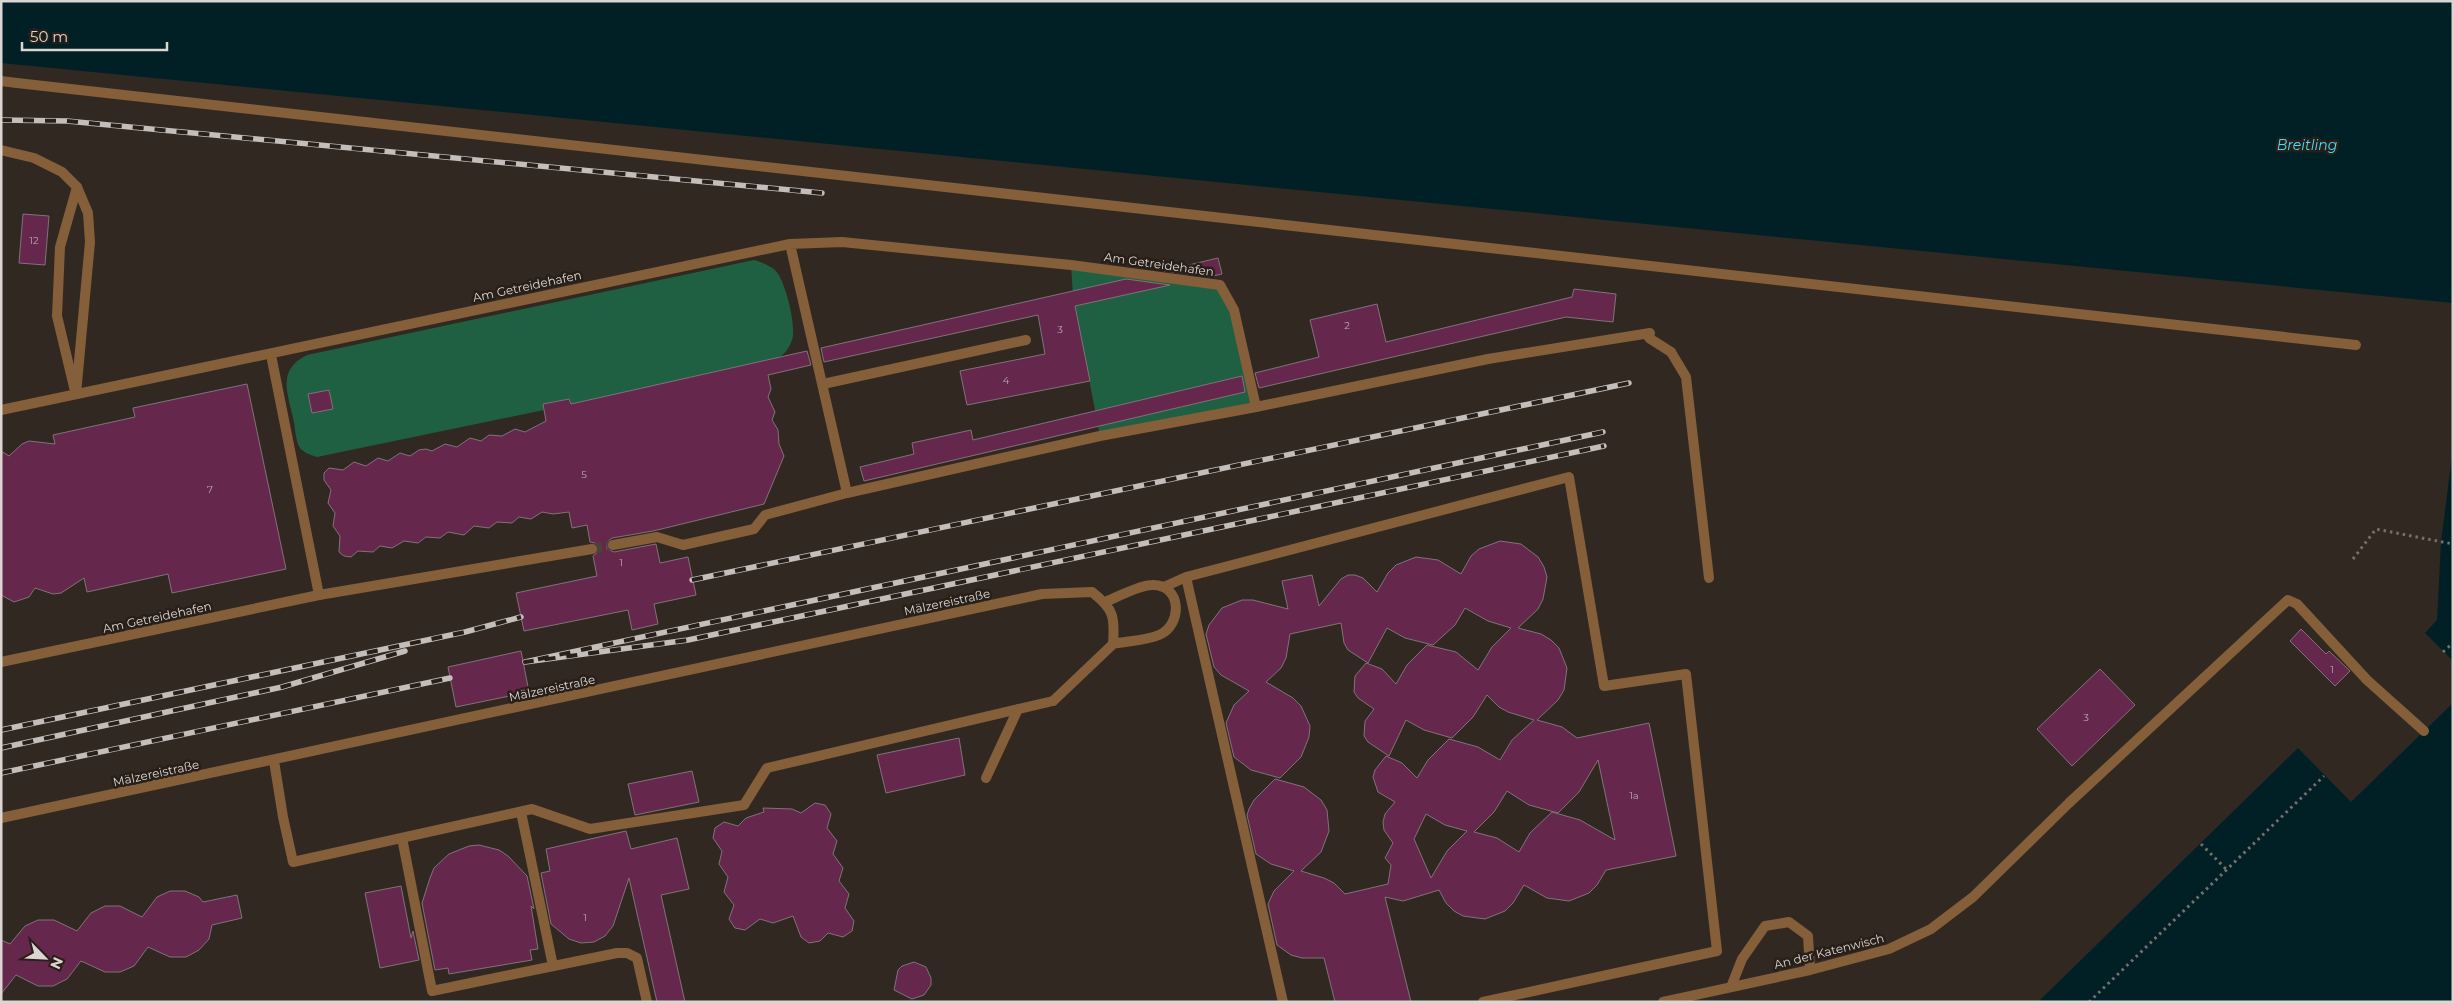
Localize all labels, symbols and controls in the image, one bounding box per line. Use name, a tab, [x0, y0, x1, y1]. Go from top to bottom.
scale bar	[22, 20, 168, 52]
text: 50 m	[30, 27, 68, 46]
water label: Breitling	[2277, 136, 2337, 154]
house number: 12	[29, 234, 39, 247]
street label: Am Getreidehafen	[1103, 249, 1215, 279]
street label: Am Getreidehafen	[471, 267, 583, 305]
house number: 2	[1344, 319, 1350, 332]
house number: 3	[1057, 323, 1063, 336]
house number: 4	[1003, 374, 1010, 387]
house number: 5	[581, 468, 587, 481]
house number: 7	[207, 483, 213, 496]
house number: 1	[619, 556, 623, 569]
street label: Mälzereistraße	[903, 586, 991, 618]
street label: Am Getreidehafen	[101, 598, 213, 636]
house number: 1	[2330, 663, 2334, 676]
street label: Mälzereistraße	[508, 672, 596, 704]
house number: 3	[2083, 711, 2089, 724]
street label: Mälzereistraße	[112, 757, 200, 789]
house number: 1a	[1629, 789, 1639, 802]
house number: 1	[583, 911, 587, 924]
street label: An der Katenwisch	[1772, 930, 1886, 972]
north arrow	[20, 933, 70, 983]
text: N	[46, 954, 67, 972]

